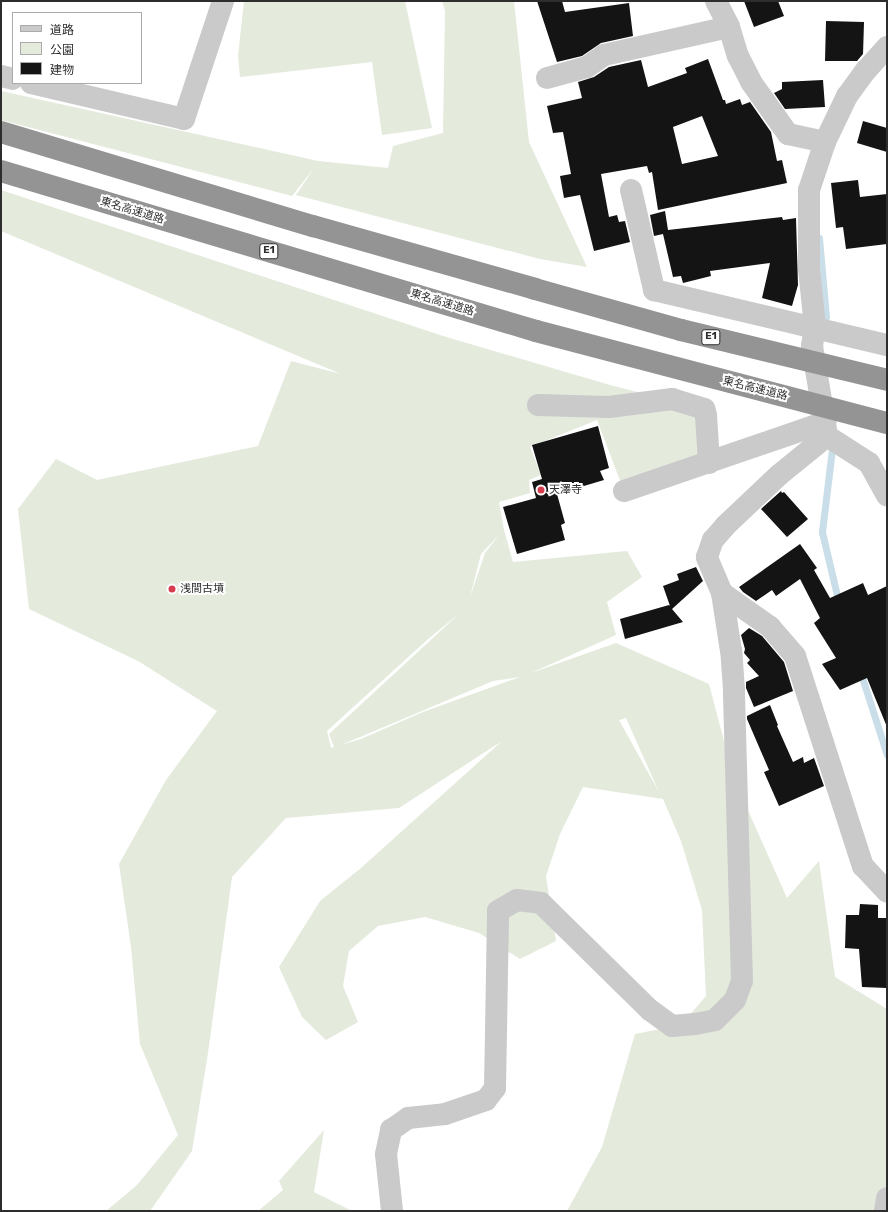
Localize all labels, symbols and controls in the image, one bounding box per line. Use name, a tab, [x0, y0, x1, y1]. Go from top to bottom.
legend	[12, 12, 142, 84]
text: 道路	[50, 23, 74, 37]
text: 公園	[50, 43, 74, 57]
text: 建物	[50, 63, 74, 77]
street label: 東名高速道路	[99, 195, 165, 227]
road number: E1	[259, 243, 279, 259]
street label: 東名高速道路	[409, 287, 475, 319]
road number: E1	[701, 329, 721, 345]
street label: 東名高速道路	[721, 375, 789, 403]
place label: 天澤寺	[549, 483, 582, 497]
marker: 天澤寺	[536, 485, 546, 495]
place label: 浅間古墳	[180, 582, 224, 596]
marker: 浅間古墳	[167, 584, 177, 594]

